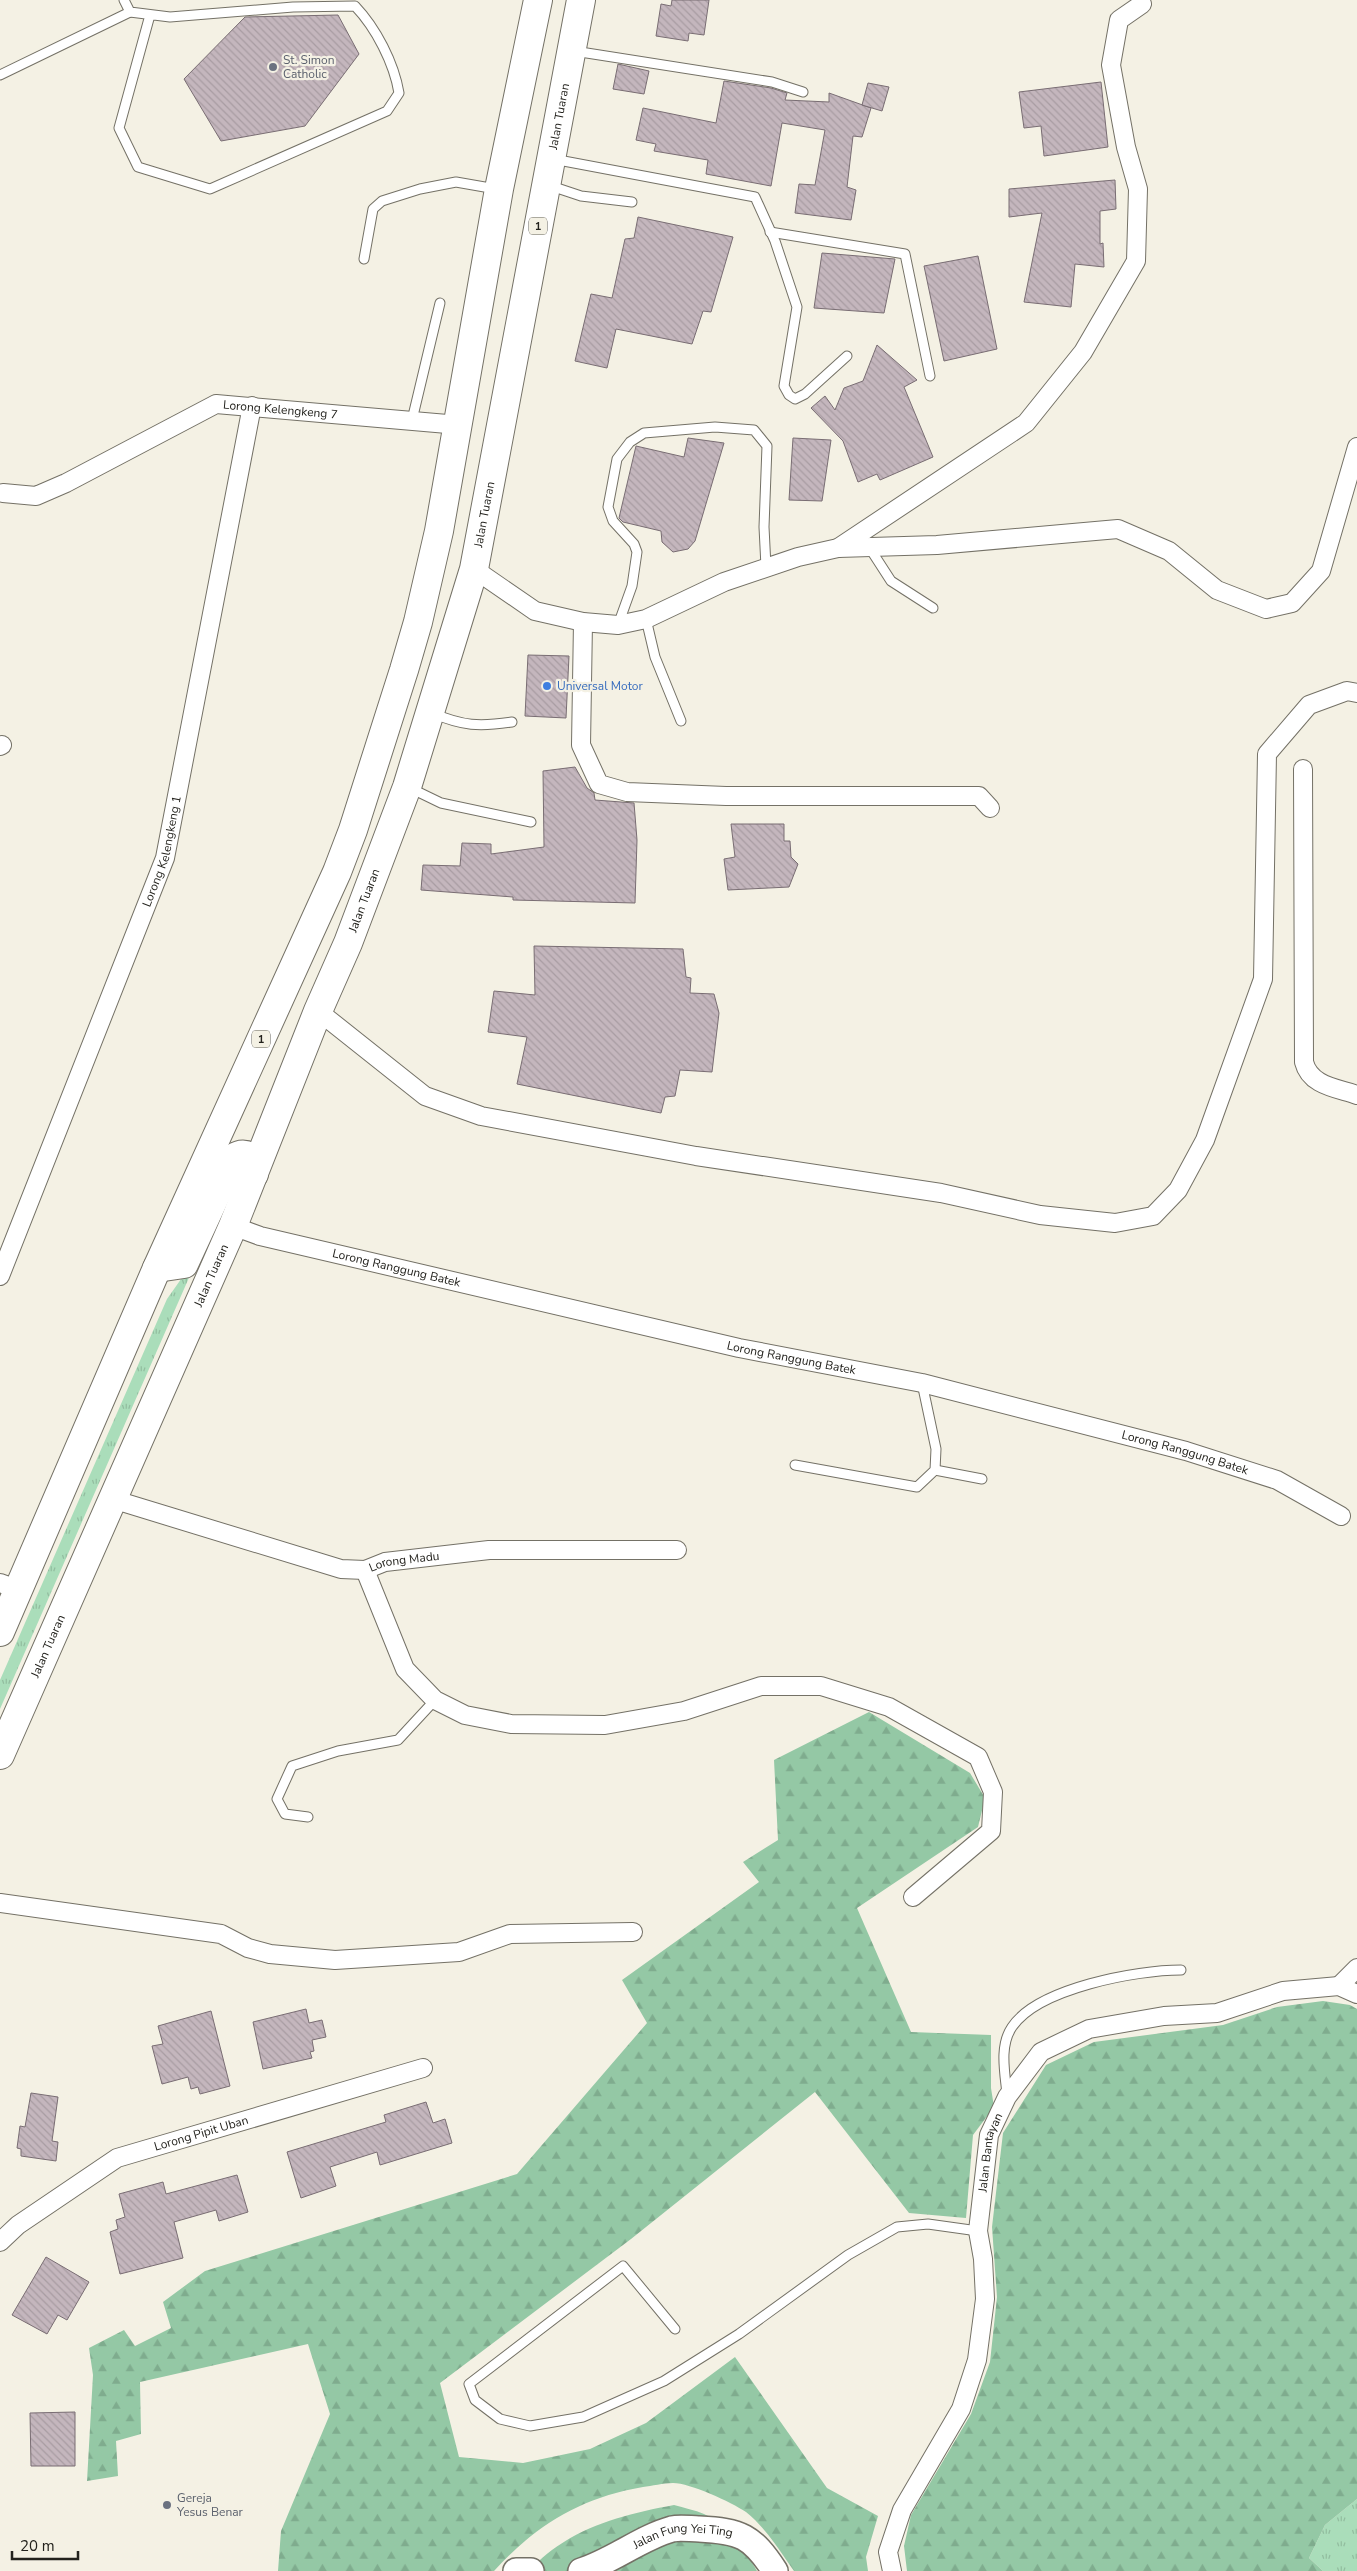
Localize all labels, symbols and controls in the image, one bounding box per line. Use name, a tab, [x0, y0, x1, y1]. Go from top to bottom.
place label: St. Simon Catholic	[283, 52, 334, 82]
marker: St. Simon Catholic	[267, 61, 279, 73]
street label: Jalan Tuaran	[545, 82, 573, 152]
road number: 1	[529, 218, 547, 235]
street label: Lorong Kelengkeng 7	[222, 397, 338, 422]
street label: Jalan Tuaran	[470, 480, 498, 550]
place label: Universal Motor	[557, 678, 644, 694]
marker: Universal Motor	[541, 680, 553, 692]
street label: Lorong Kelengkeng 1	[139, 795, 185, 909]
street label: Jalan Tuaran	[344, 866, 383, 936]
road number: 1	[252, 1030, 270, 1048]
street label: Jalan Tuaran	[190, 1242, 232, 1310]
street label: Lorong Ranggung Batek	[331, 1245, 463, 1291]
street label: Lorong Ranggung Batek	[725, 1337, 858, 1378]
street label: Lorong Ranggung Batek	[1120, 1427, 1251, 1479]
street label: Lorong Madu	[366, 1548, 440, 1576]
street label: Jalan Tuaran	[27, 1612, 69, 1681]
street label: Jalan Bantayan	[974, 2110, 1006, 2194]
street label: Lorong Pipit Uban	[152, 2112, 250, 2155]
place label: Gereja Yesus Benar	[176, 2490, 244, 2520]
marker: Gereja Yesus Benar	[161, 2499, 173, 2511]
street label: Jalan Fung Yei Ting	[629, 2520, 734, 2553]
scale bar	[12, 2528, 79, 2560]
text: 20 m	[20, 2536, 55, 2556]

